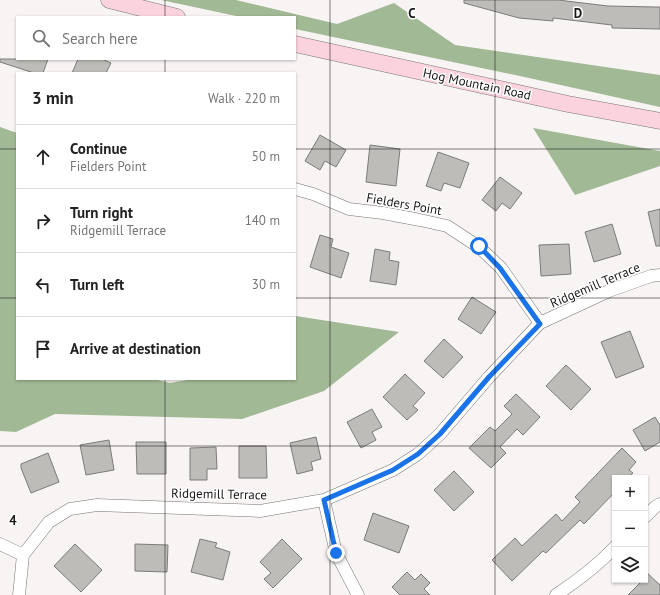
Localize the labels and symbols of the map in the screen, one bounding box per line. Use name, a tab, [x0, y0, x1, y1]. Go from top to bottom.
text: C	[408, 5, 416, 22]
text: D	[574, 5, 582, 22]
street label: Hog Mountain Road	[421, 64, 533, 104]
street label: Fielders Point	[365, 189, 444, 219]
route start	[470, 237, 488, 255]
street label: Ridgemill Terrace	[547, 258, 643, 312]
street label: Ridgemill Terrace	[171, 485, 267, 503]
text: 4	[9, 512, 17, 529]
route end	[327, 544, 345, 562]

